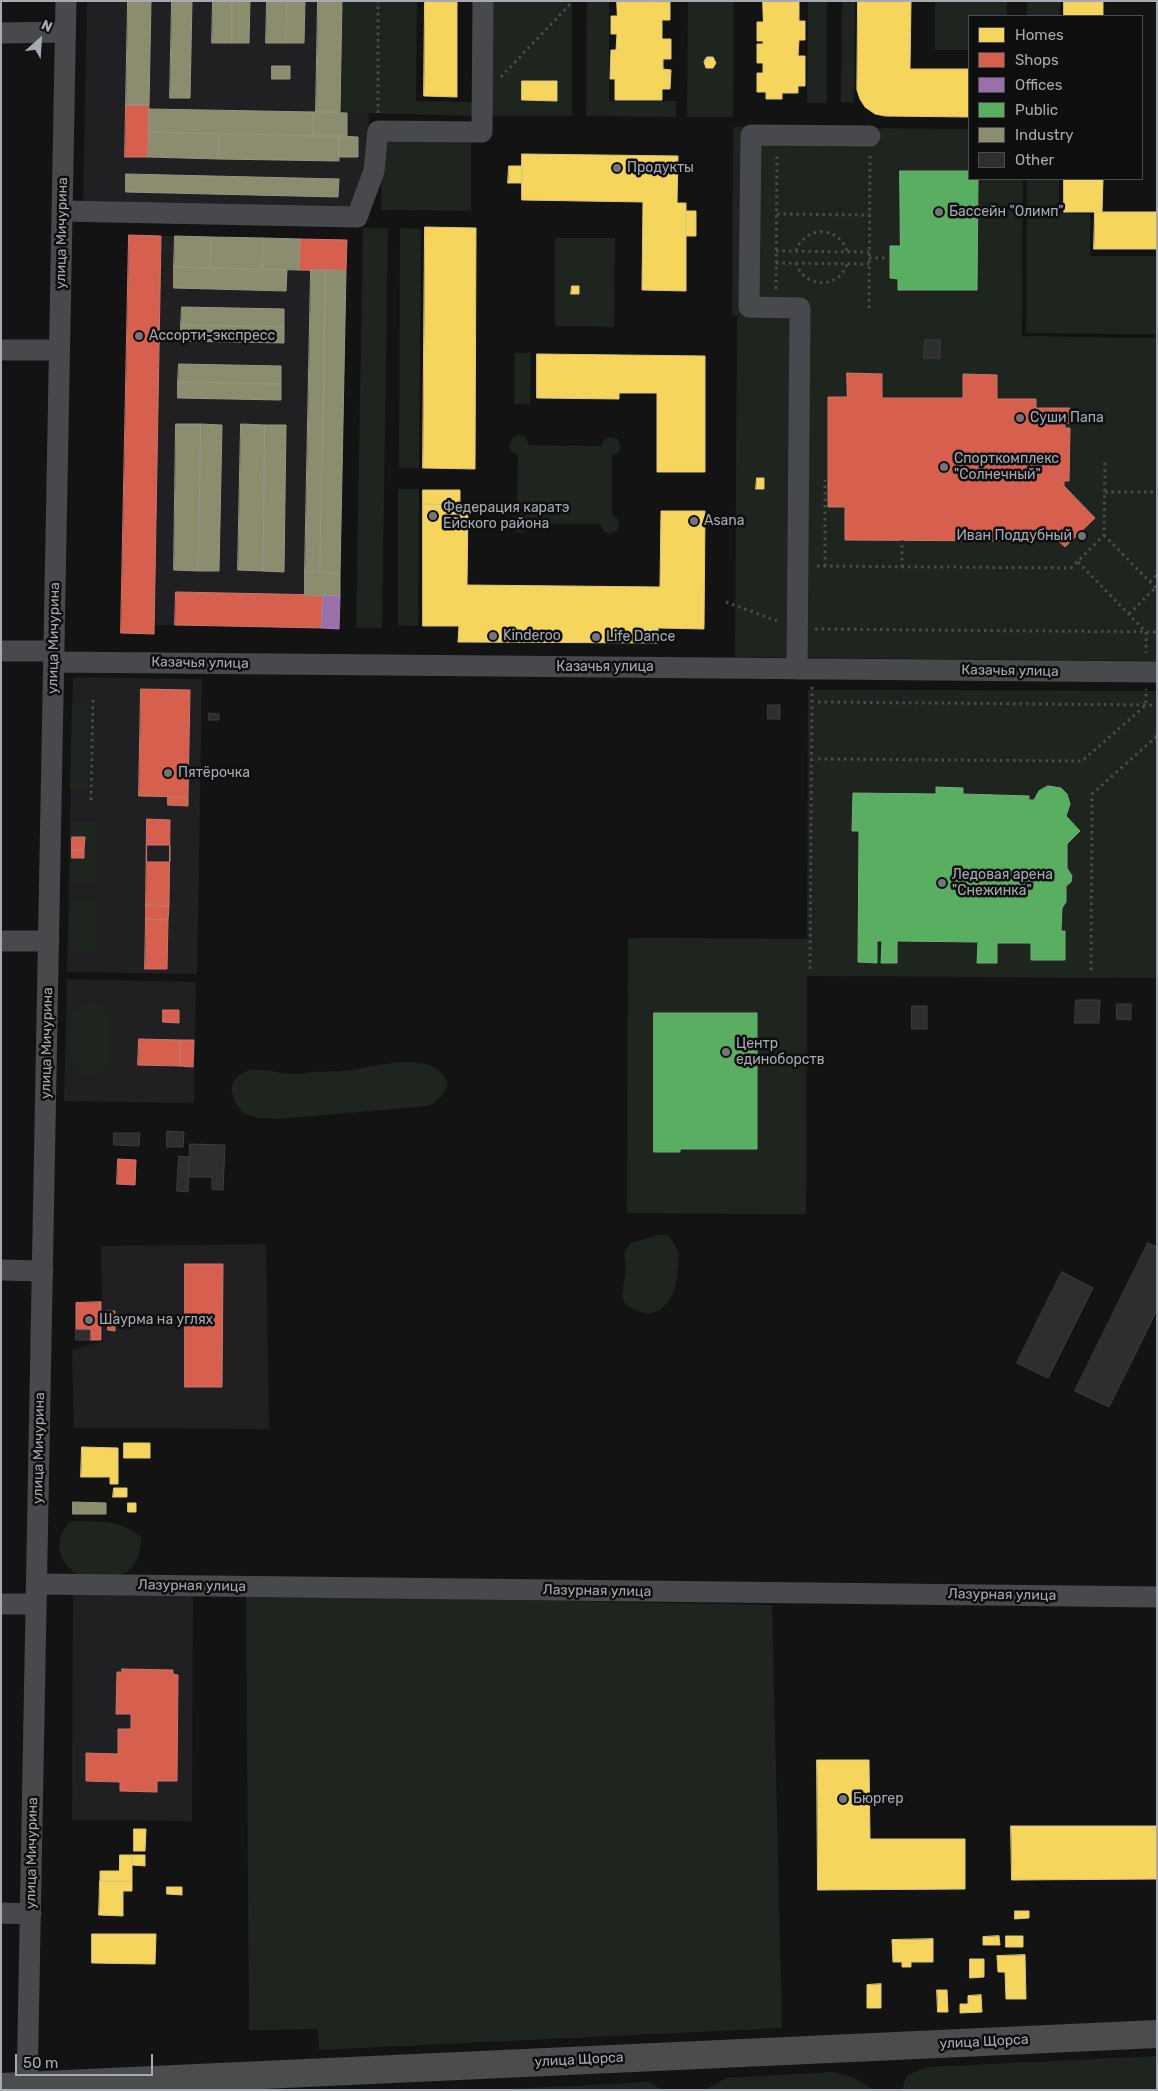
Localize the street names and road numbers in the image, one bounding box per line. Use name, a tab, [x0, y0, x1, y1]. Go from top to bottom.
street label: улица Мичурина	[53, 177, 71, 289]
street label: улица Мичурина	[45, 582, 63, 694]
street label: Казачья улица	[151, 654, 249, 672]
street label: Казачья улица	[556, 659, 654, 675]
street label: Казачья улица	[961, 662, 1059, 680]
street label: улица Мичурина	[38, 987, 56, 1099]
street label: улица Мичурина	[30, 1392, 48, 1504]
street label: Лазурная улица	[138, 1577, 246, 1595]
street label: Лазурная улица	[543, 1582, 651, 1600]
street label: Лазурная улица	[948, 1586, 1056, 1604]
street label: улица Мичурина	[23, 1797, 41, 1909]
street label: улица Щорса	[939, 2031, 1029, 2053]
street label: улица Щорса	[534, 2049, 624, 2071]

